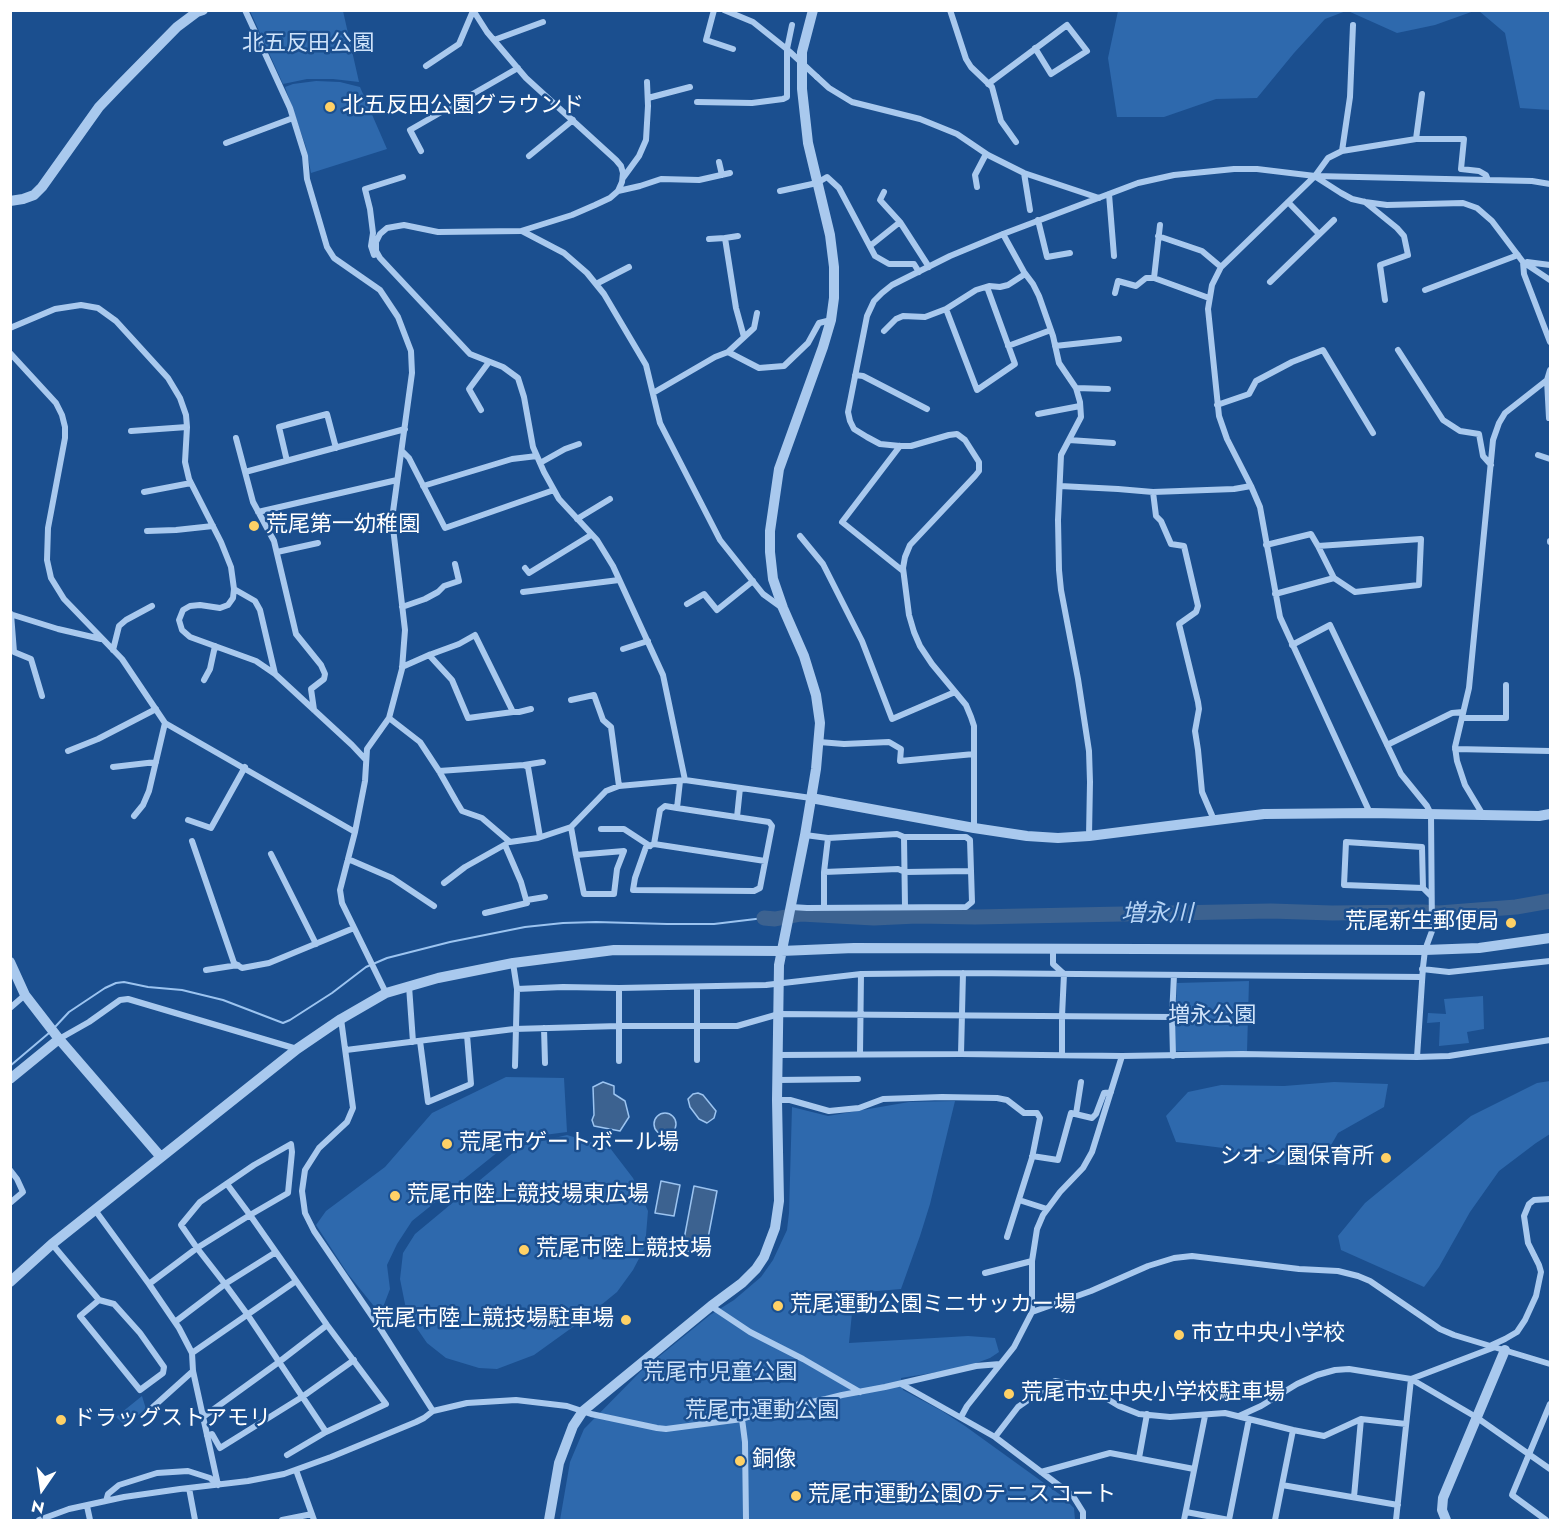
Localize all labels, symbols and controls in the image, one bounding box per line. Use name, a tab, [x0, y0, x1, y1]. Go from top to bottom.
park label: 北五反田公園	[242, 32, 374, 58]
place label: 北五反田公園グラウンド	[342, 94, 584, 120]
marker: 北五反田公園グラウンド	[323, 100, 337, 114]
place label: 荒尾第一幼稚園	[266, 513, 420, 539]
marker: 荒尾第一幼稚園	[247, 519, 261, 533]
water label: 増永川	[1121, 901, 1193, 929]
place label: 荒尾新生郵便局	[1345, 910, 1499, 936]
marker: 荒尾新生郵便局	[1504, 916, 1518, 930]
park label: 増永公園	[1168, 1004, 1256, 1030]
place label: 荒尾市ゲートボール場	[459, 1131, 679, 1157]
marker: 荒尾市ゲートボール場	[440, 1137, 454, 1151]
place label: シオン園保育所	[1220, 1145, 1374, 1171]
marker: シオン園保育所	[1379, 1151, 1393, 1165]
place label: 荒尾市陸上競技場東広場	[407, 1183, 649, 1209]
marker: 荒尾市陸上競技場東広場	[388, 1189, 402, 1203]
place label: 荒尾市陸上競技場	[536, 1237, 712, 1263]
marker: 荒尾市陸上競技場	[517, 1243, 531, 1257]
place label: 荒尾運動公園ミニサッカー場	[790, 1293, 1076, 1319]
marker: 荒尾運動公園ミニサッカー場	[771, 1299, 785, 1313]
place label: 荒尾市陸上競技場駐車場	[372, 1307, 614, 1333]
marker: 荒尾市陸上競技場駐車場	[619, 1313, 633, 1327]
place label: 市立中央小学校	[1191, 1322, 1345, 1348]
marker: 市立中央小学校	[1172, 1328, 1186, 1342]
park label: 荒尾市児童公園	[643, 1361, 797, 1387]
place label: 荒尾市立中央小学校駐車場	[1021, 1381, 1285, 1407]
marker: 荒尾市立中央小学校駐車場	[1002, 1387, 1016, 1401]
park label: 荒尾市運動公園	[685, 1399, 839, 1425]
place label: ドラッグストアモリ	[73, 1407, 271, 1433]
marker: ドラッグストアモリ	[54, 1413, 68, 1427]
place label: 銅像	[752, 1448, 796, 1474]
marker: 銅像	[733, 1454, 747, 1468]
north arrow	[12, 1459, 72, 1519]
place label: 荒尾市運動公園のテニスコート	[808, 1483, 1116, 1509]
marker: 荒尾市運動公園のテニスコート	[789, 1489, 803, 1503]
text: N	[29, 1494, 47, 1520]

